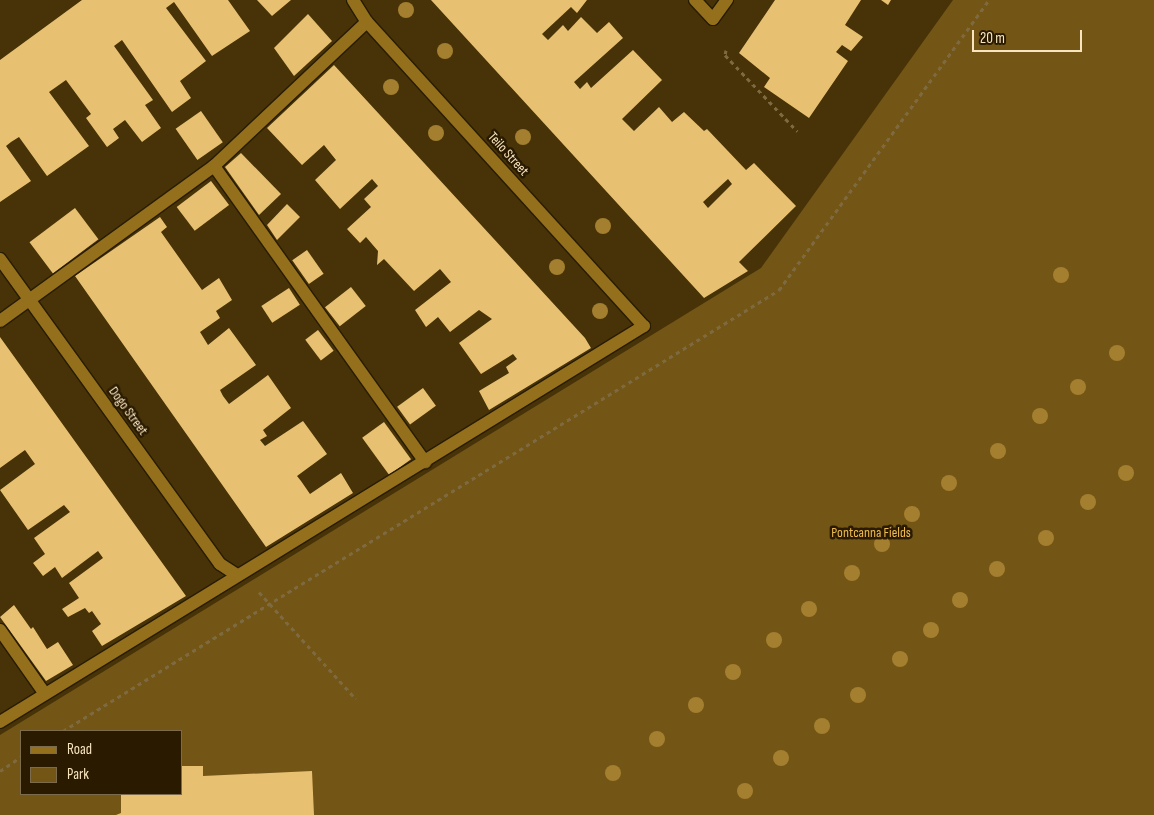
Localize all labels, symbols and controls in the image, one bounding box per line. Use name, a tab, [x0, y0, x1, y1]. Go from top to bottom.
scale bar	[974, 20, 1084, 52]
text: 20 m	[980, 29, 1005, 48]
street label: Teilo Street	[484, 129, 532, 179]
street label: Dogo Street	[105, 384, 151, 438]
park label: Pontcanna Fields	[831, 525, 911, 541]
legend	[20, 730, 182, 795]
text: Road	[67, 740, 92, 759]
text: Park	[67, 765, 89, 784]

